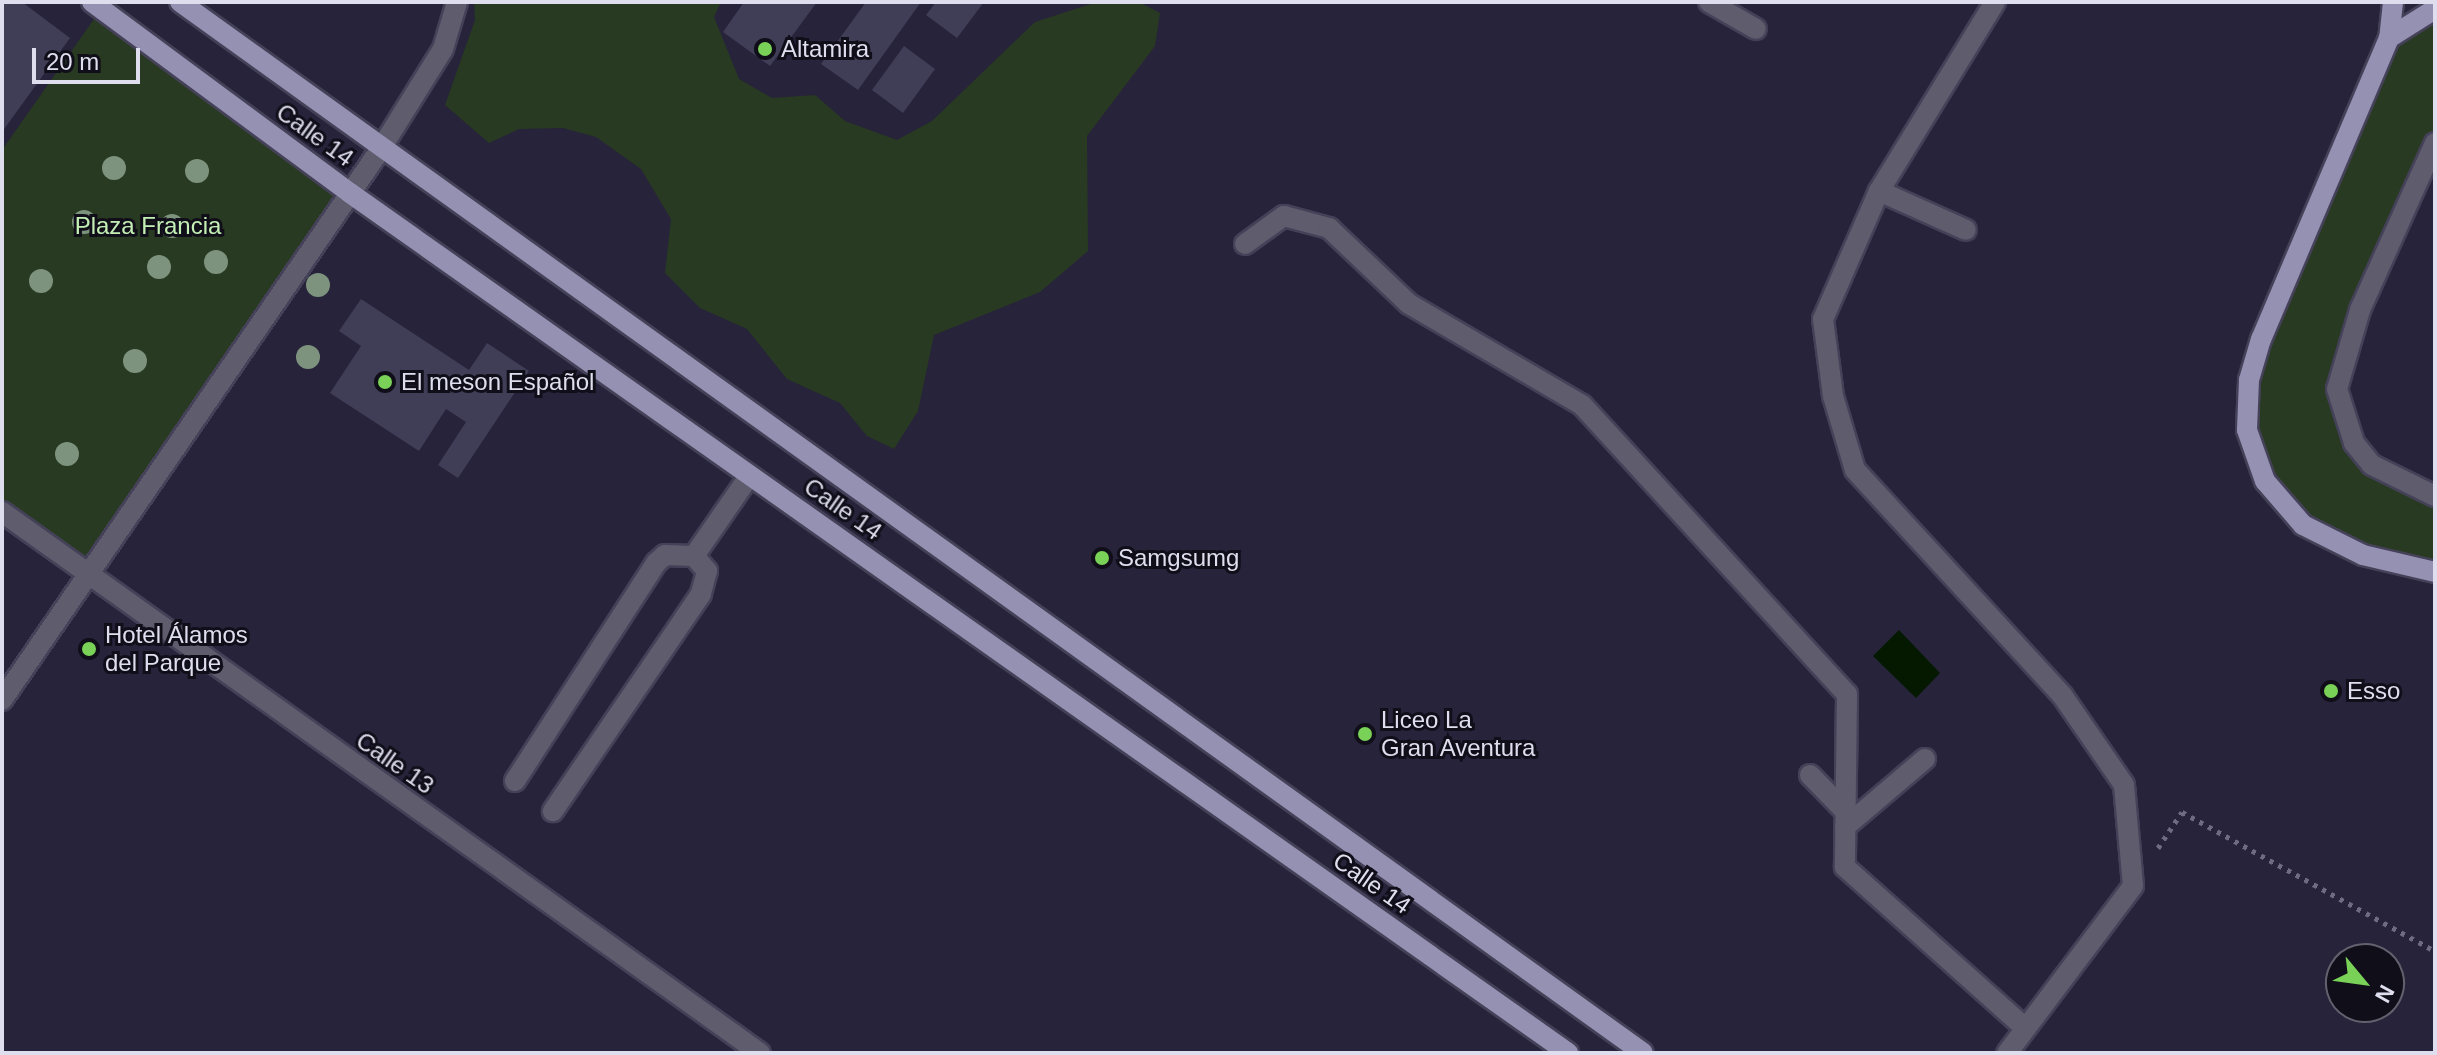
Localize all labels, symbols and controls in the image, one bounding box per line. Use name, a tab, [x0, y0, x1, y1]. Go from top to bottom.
scale bar	[36, 32, 144, 82]
place label: Altamira	[781, 35, 869, 63]
marker: Altamira	[756, 40, 774, 58]
text: 20 m	[46, 48, 99, 75]
street label: Calle 14	[271, 97, 359, 173]
park label: Plaza Francia	[75, 212, 221, 240]
place label: El meson Español	[401, 368, 594, 396]
marker: El meson Español	[376, 373, 394, 391]
street label: Calle 14	[799, 472, 887, 546]
place label: Samgsumg	[1118, 544, 1239, 572]
marker: Samgsumg	[1093, 549, 1111, 567]
place label: Hotel Álamos del Parque	[105, 621, 248, 677]
marker: Hotel Álamos del Parque	[80, 640, 98, 658]
place label: Esso	[2347, 677, 2400, 705]
marker: Esso	[2322, 682, 2340, 700]
place label: Liceo La Gran Aventura	[1381, 706, 1537, 762]
marker: Liceo La Gran Aventura	[1356, 725, 1374, 743]
street label: Calle 13	[351, 726, 439, 800]
street label: Calle 14	[1328, 846, 1416, 920]
north arrow	[2325, 943, 2405, 1023]
text: N	[2370, 981, 2399, 1007]

